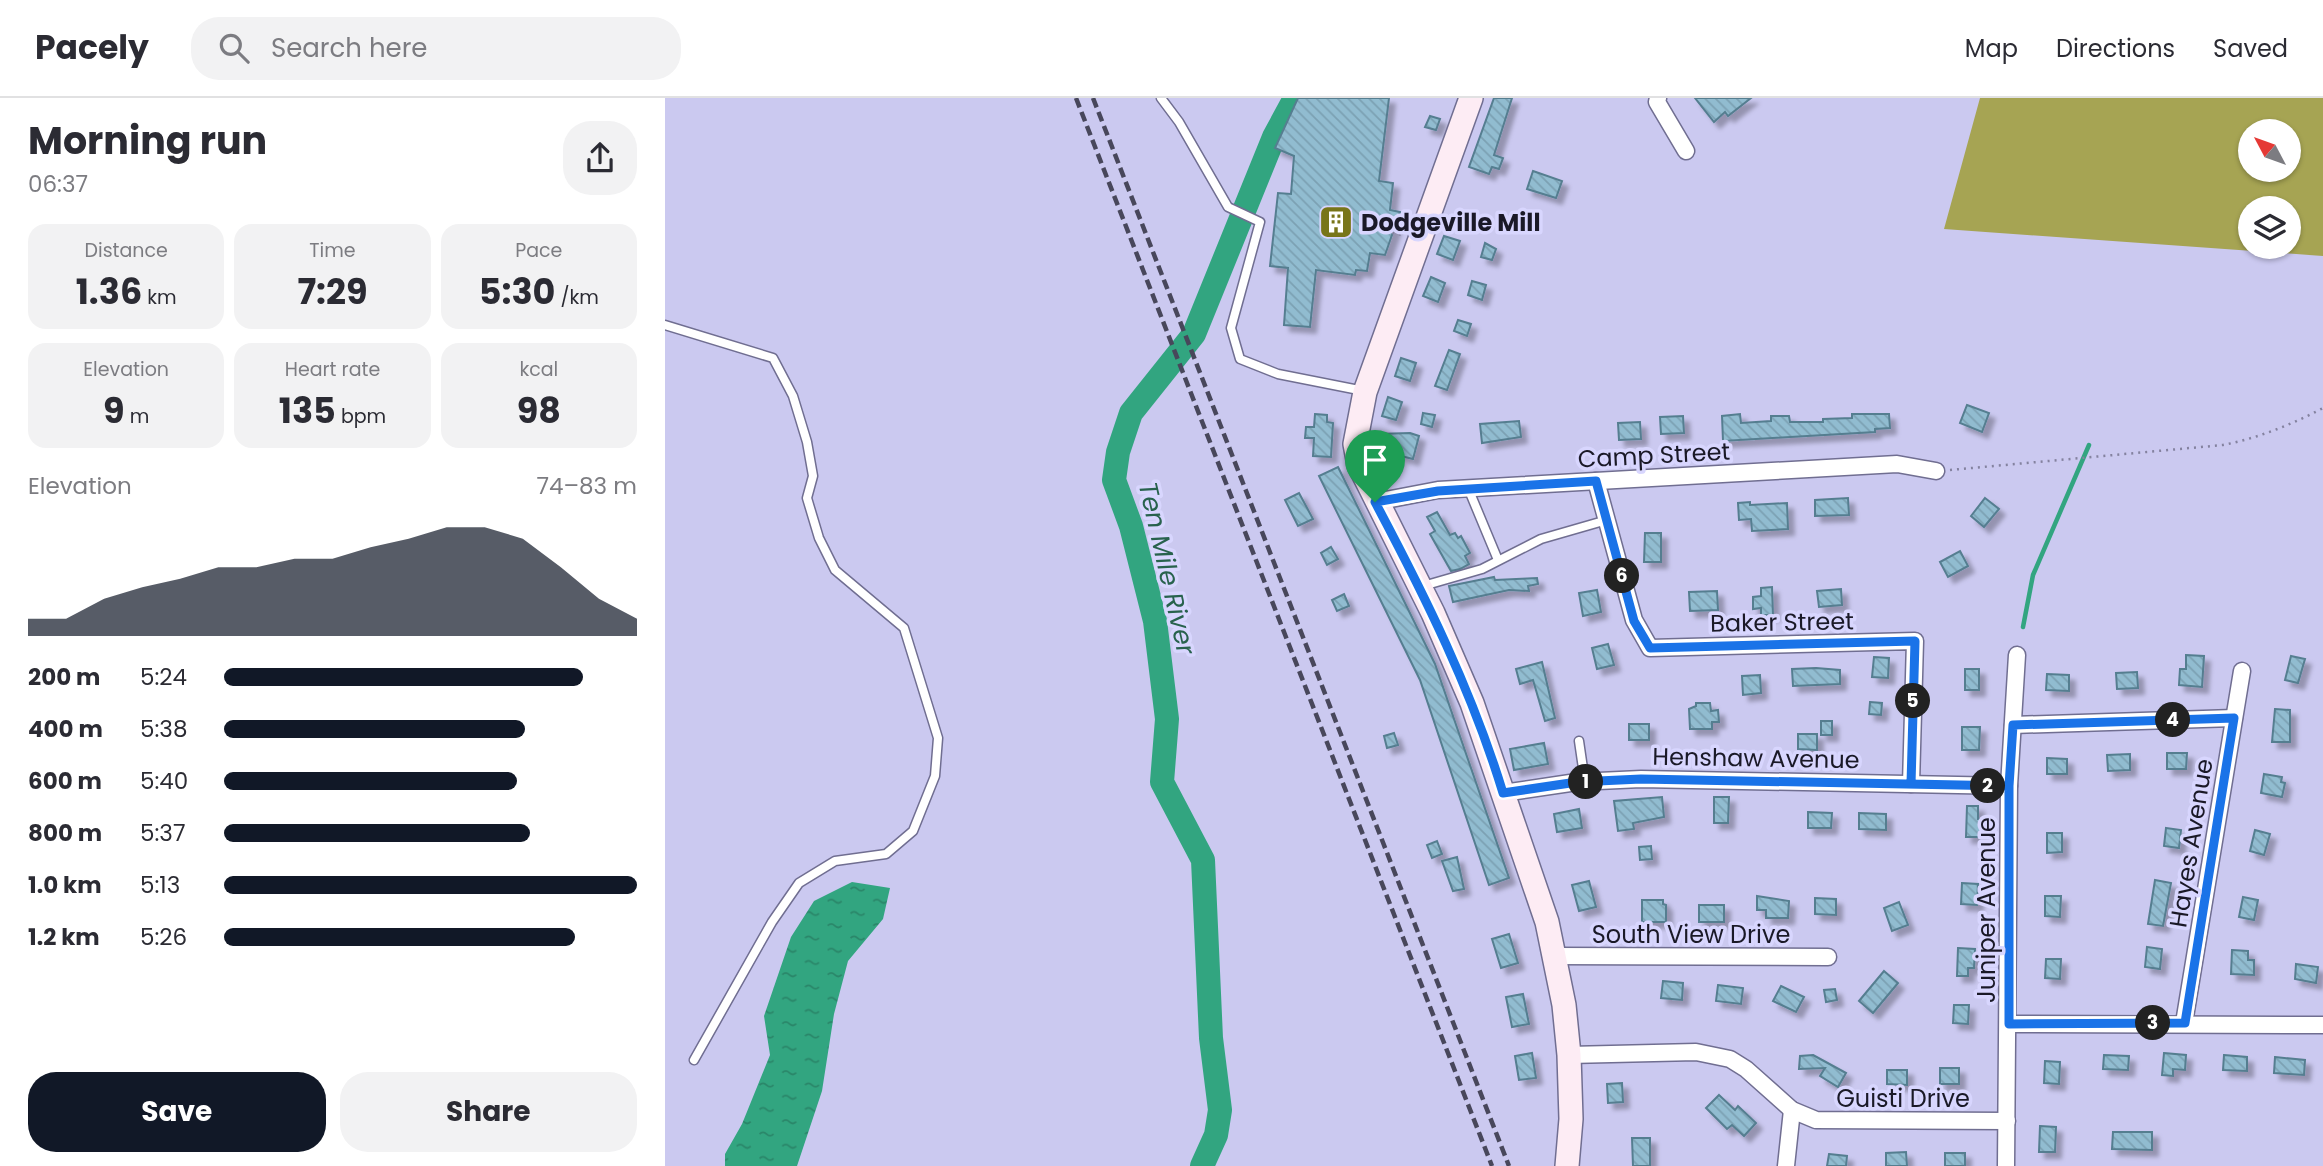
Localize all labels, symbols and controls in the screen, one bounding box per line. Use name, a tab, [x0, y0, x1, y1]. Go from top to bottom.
search box	[191, 17, 681, 80]
text: Pacely	[35, 24, 149, 71]
icon: search	[215, 29, 253, 67]
text: Search here	[271, 30, 428, 66]
text: Map	[1965, 32, 2018, 65]
text: Directions	[2056, 32, 2175, 65]
text: Saved	[2213, 32, 2288, 65]
text: Morning run	[28, 114, 267, 167]
north arrow	[2238, 119, 2301, 182]
map controls	[2238, 119, 2301, 259]
button: share	[563, 121, 637, 195]
text: 06:37	[28, 168, 88, 200]
button: layers	[2238, 196, 2301, 259]
building icon: Dodgeville Mill	[1317, 203, 1355, 241]
place label: Dodgeville Mill	[1361, 206, 1541, 239]
text: Distance	[85, 237, 168, 264]
text: Time	[309, 237, 356, 264]
text: Pace	[515, 237, 562, 264]
text: 1.36	[76, 267, 142, 316]
text: 7:29	[297, 267, 368, 316]
text: 5:30	[479, 267, 555, 316]
text: km	[142, 284, 177, 311]
text: /km	[555, 284, 599, 311]
text: Elevation	[83, 356, 169, 383]
text: Heart rate	[285, 356, 380, 383]
text: kcal	[519, 356, 558, 383]
text: 9	[103, 386, 125, 435]
text: 135	[279, 386, 336, 435]
text: 98	[517, 386, 561, 435]
text: m	[125, 403, 149, 430]
text: bpm	[336, 403, 386, 430]
pin	[1345, 430, 1405, 502]
street label: Camp Street	[1577, 435, 1731, 475]
icon: arrive	[1356, 441, 1394, 479]
text: Elevation	[28, 470, 132, 502]
text: 74–83 m	[537, 470, 637, 502]
water label: Ten Mile River	[1130, 478, 1205, 659]
pin: 6	[1605, 559, 1639, 594]
text: 6	[1615, 562, 1628, 589]
street label: Baker Street	[1710, 604, 1854, 640]
text: 200 m	[28, 661, 100, 693]
text: 5:24	[140, 661, 187, 693]
pin: 5	[1895, 684, 1931, 718]
text: 5	[1906, 687, 1919, 714]
pin: 4	[2155, 702, 2191, 738]
text: 4	[2166, 706, 2179, 733]
text: 400 m	[28, 713, 103, 745]
text: 5:38	[140, 713, 187, 745]
street label: Henshaw Avenue	[1652, 740, 1860, 776]
street label: Hayes Avenue	[2161, 756, 2221, 930]
pin: 1	[1569, 764, 1604, 800]
text: 600 m	[28, 765, 102, 797]
text: 5:40	[140, 765, 188, 797]
text: 1	[1582, 768, 1589, 795]
pin: 2	[1971, 768, 2005, 804]
text: 2	[1982, 772, 1993, 799]
text: 800 m	[28, 817, 102, 849]
text: 5:37	[140, 817, 185, 849]
street label: Juniper Avenue	[1970, 817, 2003, 1003]
text: 1.0 km	[28, 869, 102, 901]
text: 5:13	[140, 869, 180, 901]
street label: South View Drive	[1592, 918, 1790, 951]
text: 1.2 km	[28, 921, 100, 953]
text: 5:26	[140, 921, 187, 953]
pin: 3	[2135, 1006, 2171, 1040]
text: 3	[2147, 1009, 2158, 1036]
button: Save	[28, 1072, 326, 1152]
button: Share	[340, 1072, 637, 1152]
street label: Guisti Drive	[1836, 1082, 1970, 1115]

